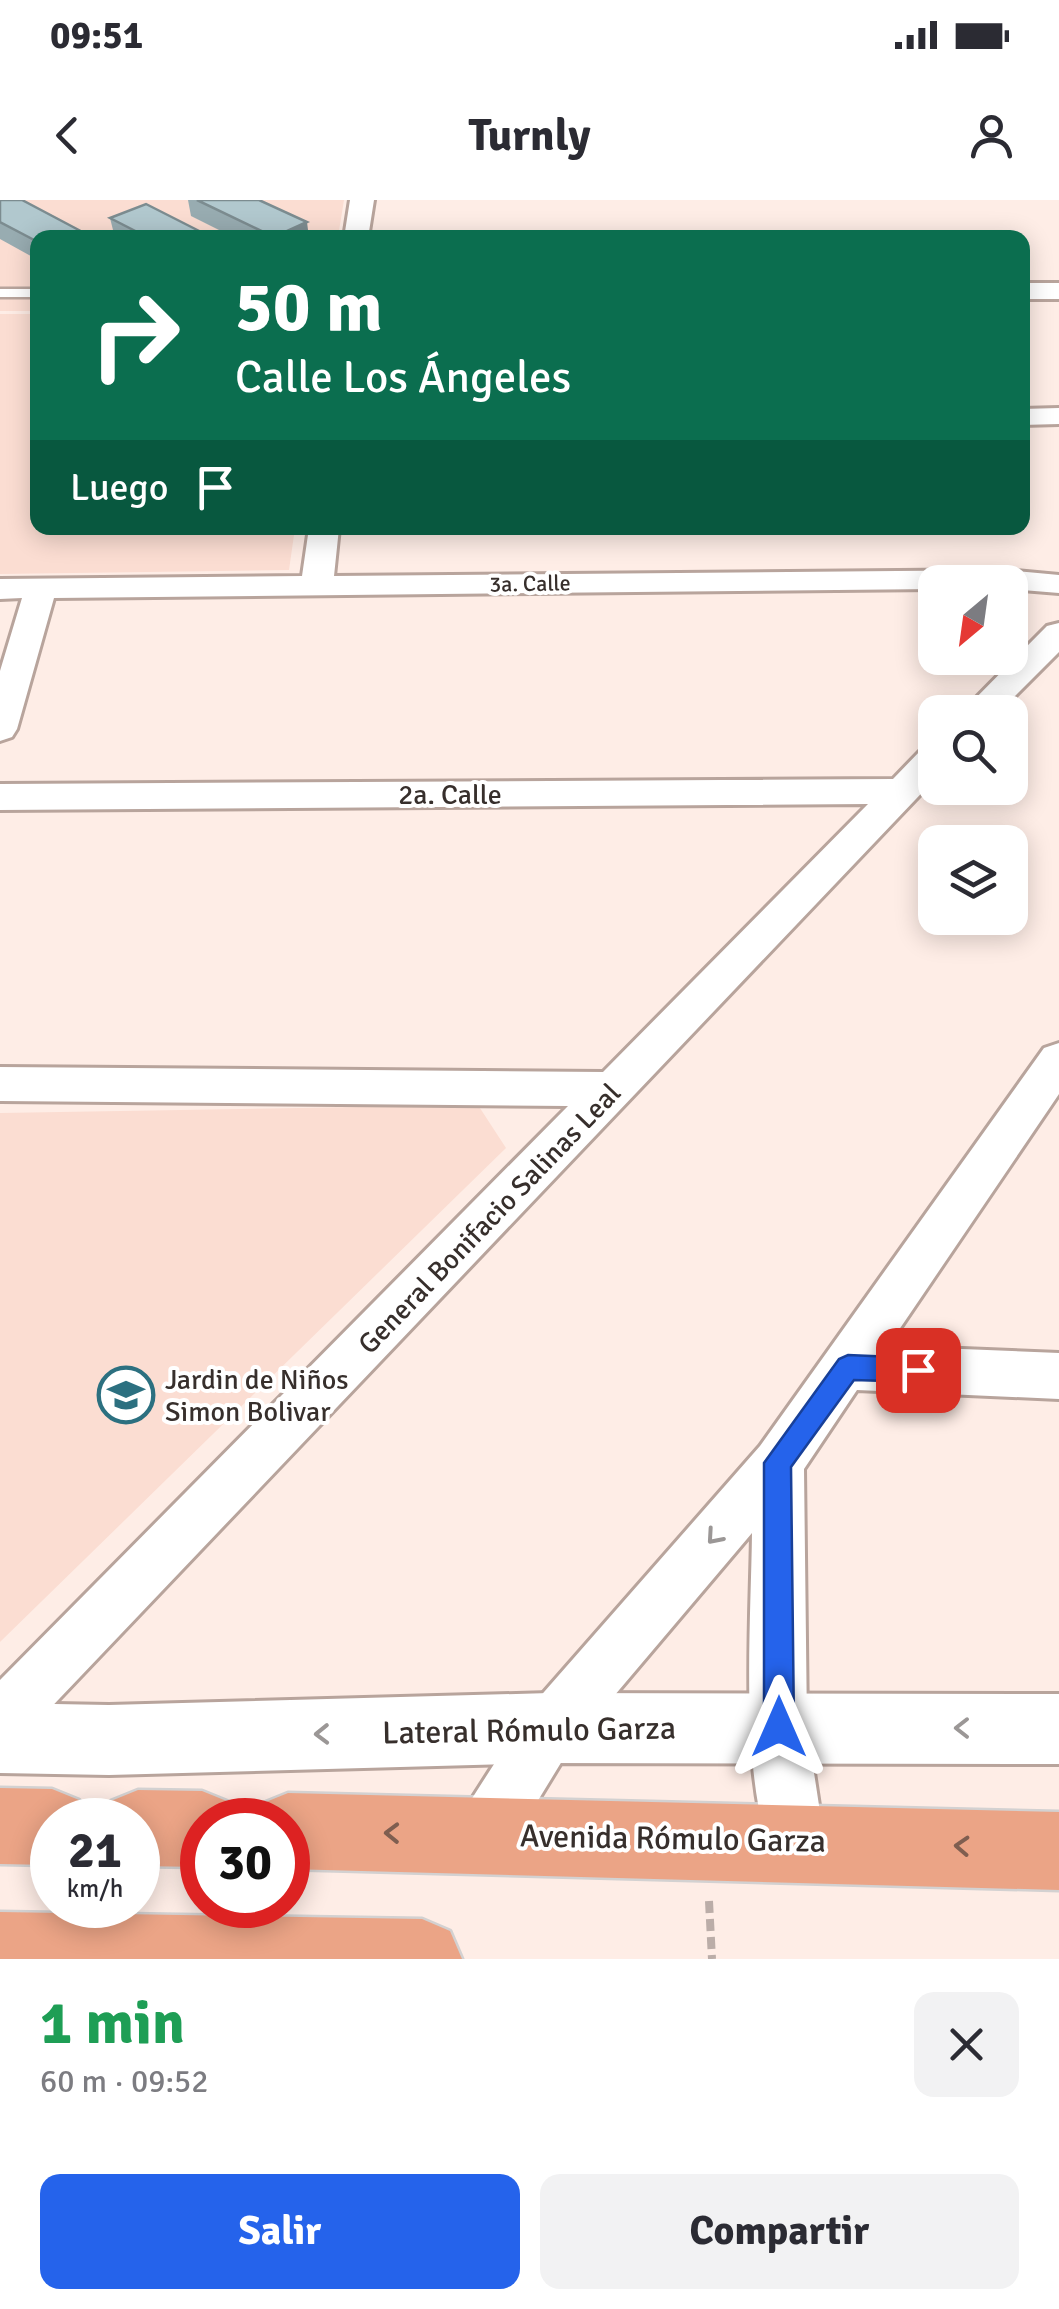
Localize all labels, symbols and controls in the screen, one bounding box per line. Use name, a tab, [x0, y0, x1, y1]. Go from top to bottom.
text: 09:51	[50, 12, 143, 59]
icon: back	[40, 108, 95, 163]
text: Turnly	[468, 108, 591, 163]
icon: person	[964, 108, 1019, 163]
text: 50 m	[235, 264, 383, 350]
icon: right	[70, 270, 200, 400]
text: Calle Los Ángeles	[235, 350, 571, 405]
icon: arrive	[188, 460, 243, 515]
text: Luego	[70, 464, 168, 511]
north arrow	[918, 565, 1028, 675]
map controls	[918, 565, 1028, 935]
street label: 3a. Calle	[489, 569, 571, 598]
button: search	[918, 695, 1028, 805]
street label: 2a. Calle	[398, 778, 502, 812]
button: layers	[918, 825, 1028, 935]
street label: General Bonifacio Salinas Leal	[351, 1076, 628, 1361]
pin	[876, 1328, 961, 1413]
icon: arrive	[891, 1343, 946, 1398]
place label: Jardin de Niños Simon Bolivar	[165, 1363, 349, 1429]
school or university icon: Jardin de Niños Simon Bolivar	[96, 1365, 156, 1425]
one-way arrow	[708, 1526, 726, 1544]
position arrow	[727, 1675, 831, 1779]
street label: Lateral Rómulo Garza	[382, 1708, 676, 1753]
one-way arrow	[953, 1717, 968, 1739]
one-way arrow	[313, 1724, 329, 1745]
speed limit sign: 30	[180, 1798, 310, 1928]
street label: Avenida Rómulo Garza	[520, 1816, 826, 1861]
text: 21	[68, 1820, 122, 1882]
one-way arrow	[383, 1822, 398, 1844]
one-way arrow	[953, 1836, 969, 1857]
text: km/h	[67, 1873, 123, 1904]
text: 1 min	[40, 1987, 185, 2061]
button: close	[914, 1992, 1019, 2097]
text: 60 m · 09:52	[40, 2062, 209, 2101]
button: Salir	[40, 2174, 520, 2289]
button: Compartir	[540, 2174, 1019, 2289]

